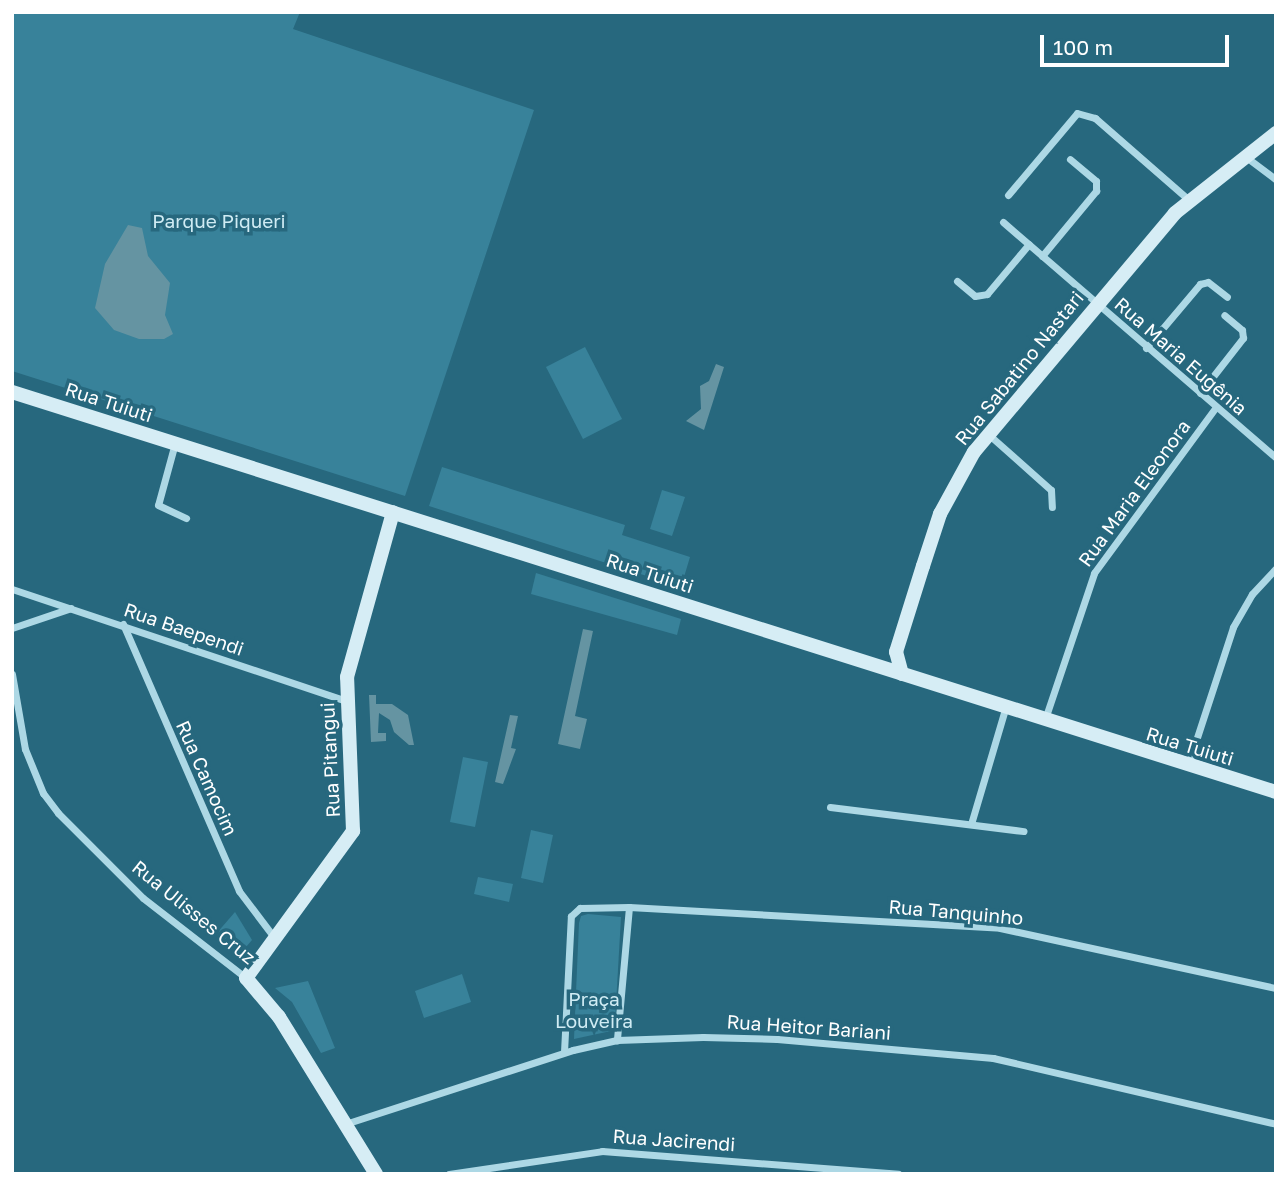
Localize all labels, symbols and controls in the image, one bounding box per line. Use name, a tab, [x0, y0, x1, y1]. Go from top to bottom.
scale bar	[1043, 21, 1232, 65]
text: 100 m	[1053, 34, 1113, 60]
park label: Parque Piqueri	[152, 210, 286, 232]
street label: Rua Sabatino Nastari	[950, 287, 1088, 449]
street label: Rua Maria Eugênia	[1110, 292, 1252, 420]
street label: Rua Tuiuti	[63, 377, 155, 427]
street label: Rua Maria Eleonora	[1073, 415, 1195, 571]
street label: Rua Tuiuti	[604, 548, 696, 598]
street label: Rua Baependi	[121, 598, 247, 660]
street label: Rua Pitangui	[316, 702, 344, 818]
street label: Rua Camocim	[171, 717, 243, 839]
street label: Rua Tuiuti	[1143, 722, 1237, 770]
street label: Rua Ulisses Cruz	[128, 855, 260, 969]
street label: Rua Tanquinho	[888, 895, 1024, 929]
park label: Praça Louveira	[555, 988, 633, 1032]
street label: Rua Heitor Bariani	[726, 1010, 892, 1044]
street label: Rua Jacirendi	[612, 1124, 736, 1156]

